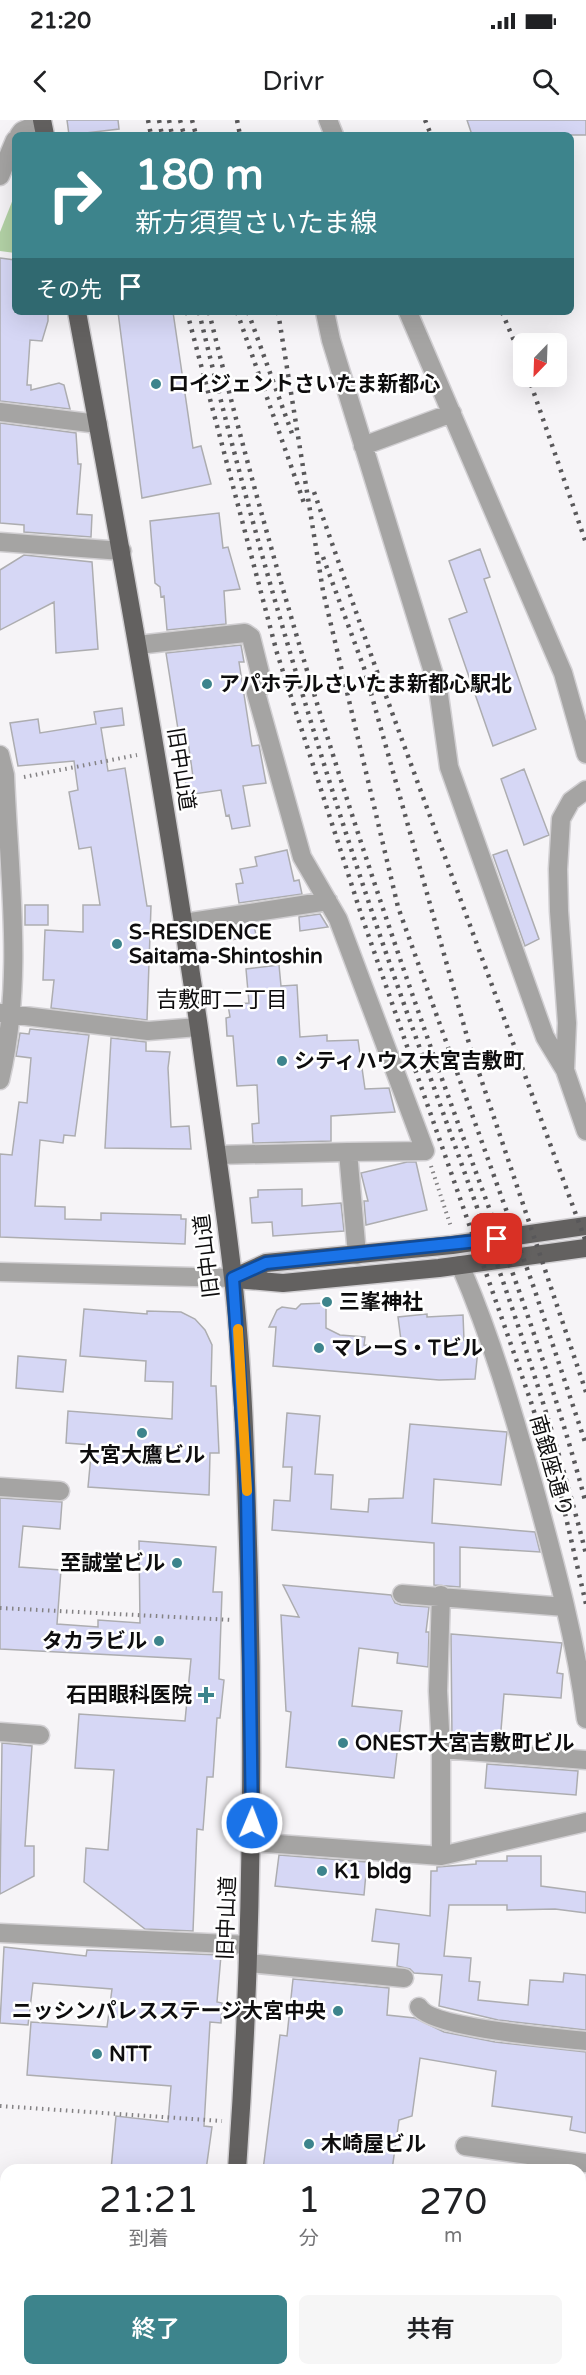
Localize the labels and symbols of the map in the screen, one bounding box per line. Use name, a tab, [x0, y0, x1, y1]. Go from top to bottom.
north arrow	[513, 333, 567, 387]
place label: ロイジェントさいたま新都心	[168, 372, 440, 397]
marker: ロイジェントさいたま新都心	[149, 377, 163, 391]
place label: アパホテルさいたま新都心駅北	[219, 672, 512, 697]
marker: アパホテルさいたま新都心駅北	[200, 677, 214, 691]
street label: 旧中山道	[162, 726, 200, 812]
place label: S-RESIDENCE Saitama-Shintoshin	[129, 920, 323, 969]
marker: S-RESIDENCE Saitama-Shintoshin	[110, 937, 124, 951]
district label: 吉敷町二丁目	[156, 987, 288, 1013]
place label: シティハウス大宮吉敷町	[294, 1049, 524, 1074]
marker: シティハウス大宮吉敷町	[275, 1054, 289, 1068]
street label: 旧中山道	[189, 1213, 225, 1299]
pin	[471, 1213, 522, 1264]
place label: 三峯神社	[339, 1290, 423, 1315]
marker: 三峯神社	[320, 1295, 334, 1309]
place label: マレーS・Tビル	[331, 1336, 483, 1361]
marker: マレーS・Tビル	[312, 1341, 326, 1355]
street label: 南銀座通り	[525, 1412, 577, 1520]
marker: 大宮大鷹ビル	[135, 1426, 149, 1440]
place label: 大宮大鷹ビル	[79, 1443, 205, 1468]
place label: 至誠堂ビル	[60, 1551, 165, 1576]
marker: 至誠堂ビル	[170, 1556, 184, 1570]
place label: タカラビル	[42, 1629, 147, 1654]
marker: タカラビル	[152, 1634, 166, 1648]
place label: 石田眼科医院	[66, 1683, 192, 1708]
marker: 石田眼科医院	[197, 1686, 215, 1704]
place label: ONEST大宮吉敷町ビル	[355, 1731, 574, 1756]
marker: ONEST大宮吉敷町ビル	[336, 1736, 350, 1750]
position arrow	[220, 1791, 284, 1855]
place label: K1 bldg	[334, 1859, 412, 1884]
marker: K1 bldg	[315, 1864, 329, 1878]
street label: 旧中山道	[213, 1876, 241, 1960]
place label: ニッシンパレスステージ大宮中央	[11, 1999, 326, 2024]
marker: ニッシンパレスステージ大宮中央	[331, 2004, 345, 2018]
place label: NTT	[109, 2042, 152, 2067]
marker: NTT	[90, 2047, 104, 2061]
place label: 木崎屋ビル	[321, 2132, 426, 2157]
marker: 木崎屋ビル	[302, 2137, 316, 2151]

